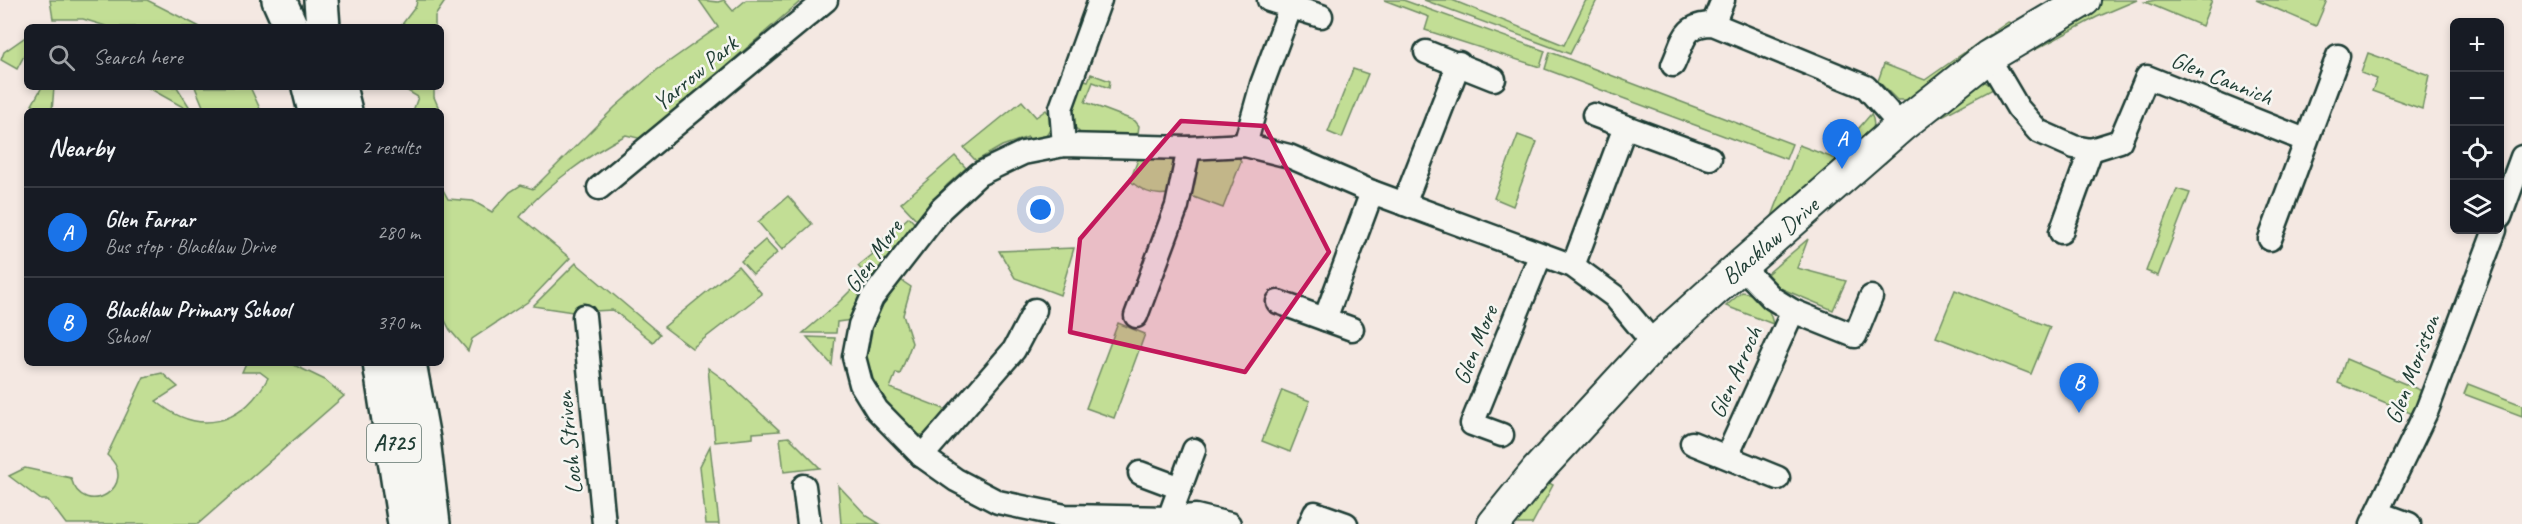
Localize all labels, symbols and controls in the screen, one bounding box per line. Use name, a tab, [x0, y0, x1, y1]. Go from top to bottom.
map controls	[2450, 18, 2504, 234]
button: +	[2450, 18, 2504, 72]
search box	[24, 24, 444, 90]
street label: Yarrow Park	[646, 27, 746, 117]
icon: search	[45, 41, 78, 74]
text: Search here	[93, 43, 183, 71]
street label: Glen Cannich	[2167, 44, 2278, 112]
button: −	[2450, 72, 2504, 126]
pin: A	[1822, 120, 1862, 169]
button: locate	[2450, 126, 2504, 180]
text: Nearby	[48, 131, 113, 164]
text: 2 results	[361, 135, 420, 160]
button: layers	[2450, 180, 2504, 234]
street label: Blacklaw Drive	[1715, 189, 1826, 291]
your location	[1026, 195, 1055, 224]
text: Glen Farrar	[105, 206, 195, 234]
street label: Glen More	[837, 212, 910, 298]
text: A	[62, 220, 73, 245]
text: 280 m	[377, 220, 420, 245]
text: Bus stop · Blacklaw Drive	[105, 234, 275, 259]
text: Blacklaw Primary School	[105, 296, 290, 324]
street label: Glen More	[1446, 299, 1505, 389]
street label: Glen Moriston	[2377, 309, 2447, 428]
text: B	[62, 310, 73, 335]
text: 370 m	[377, 310, 420, 335]
street label: Glen Arroch	[1701, 320, 1769, 423]
text: School	[105, 324, 148, 349]
pin: B	[2060, 364, 2098, 413]
street label: Loch Striven	[549, 389, 589, 496]
road number: A725	[367, 424, 421, 462]

